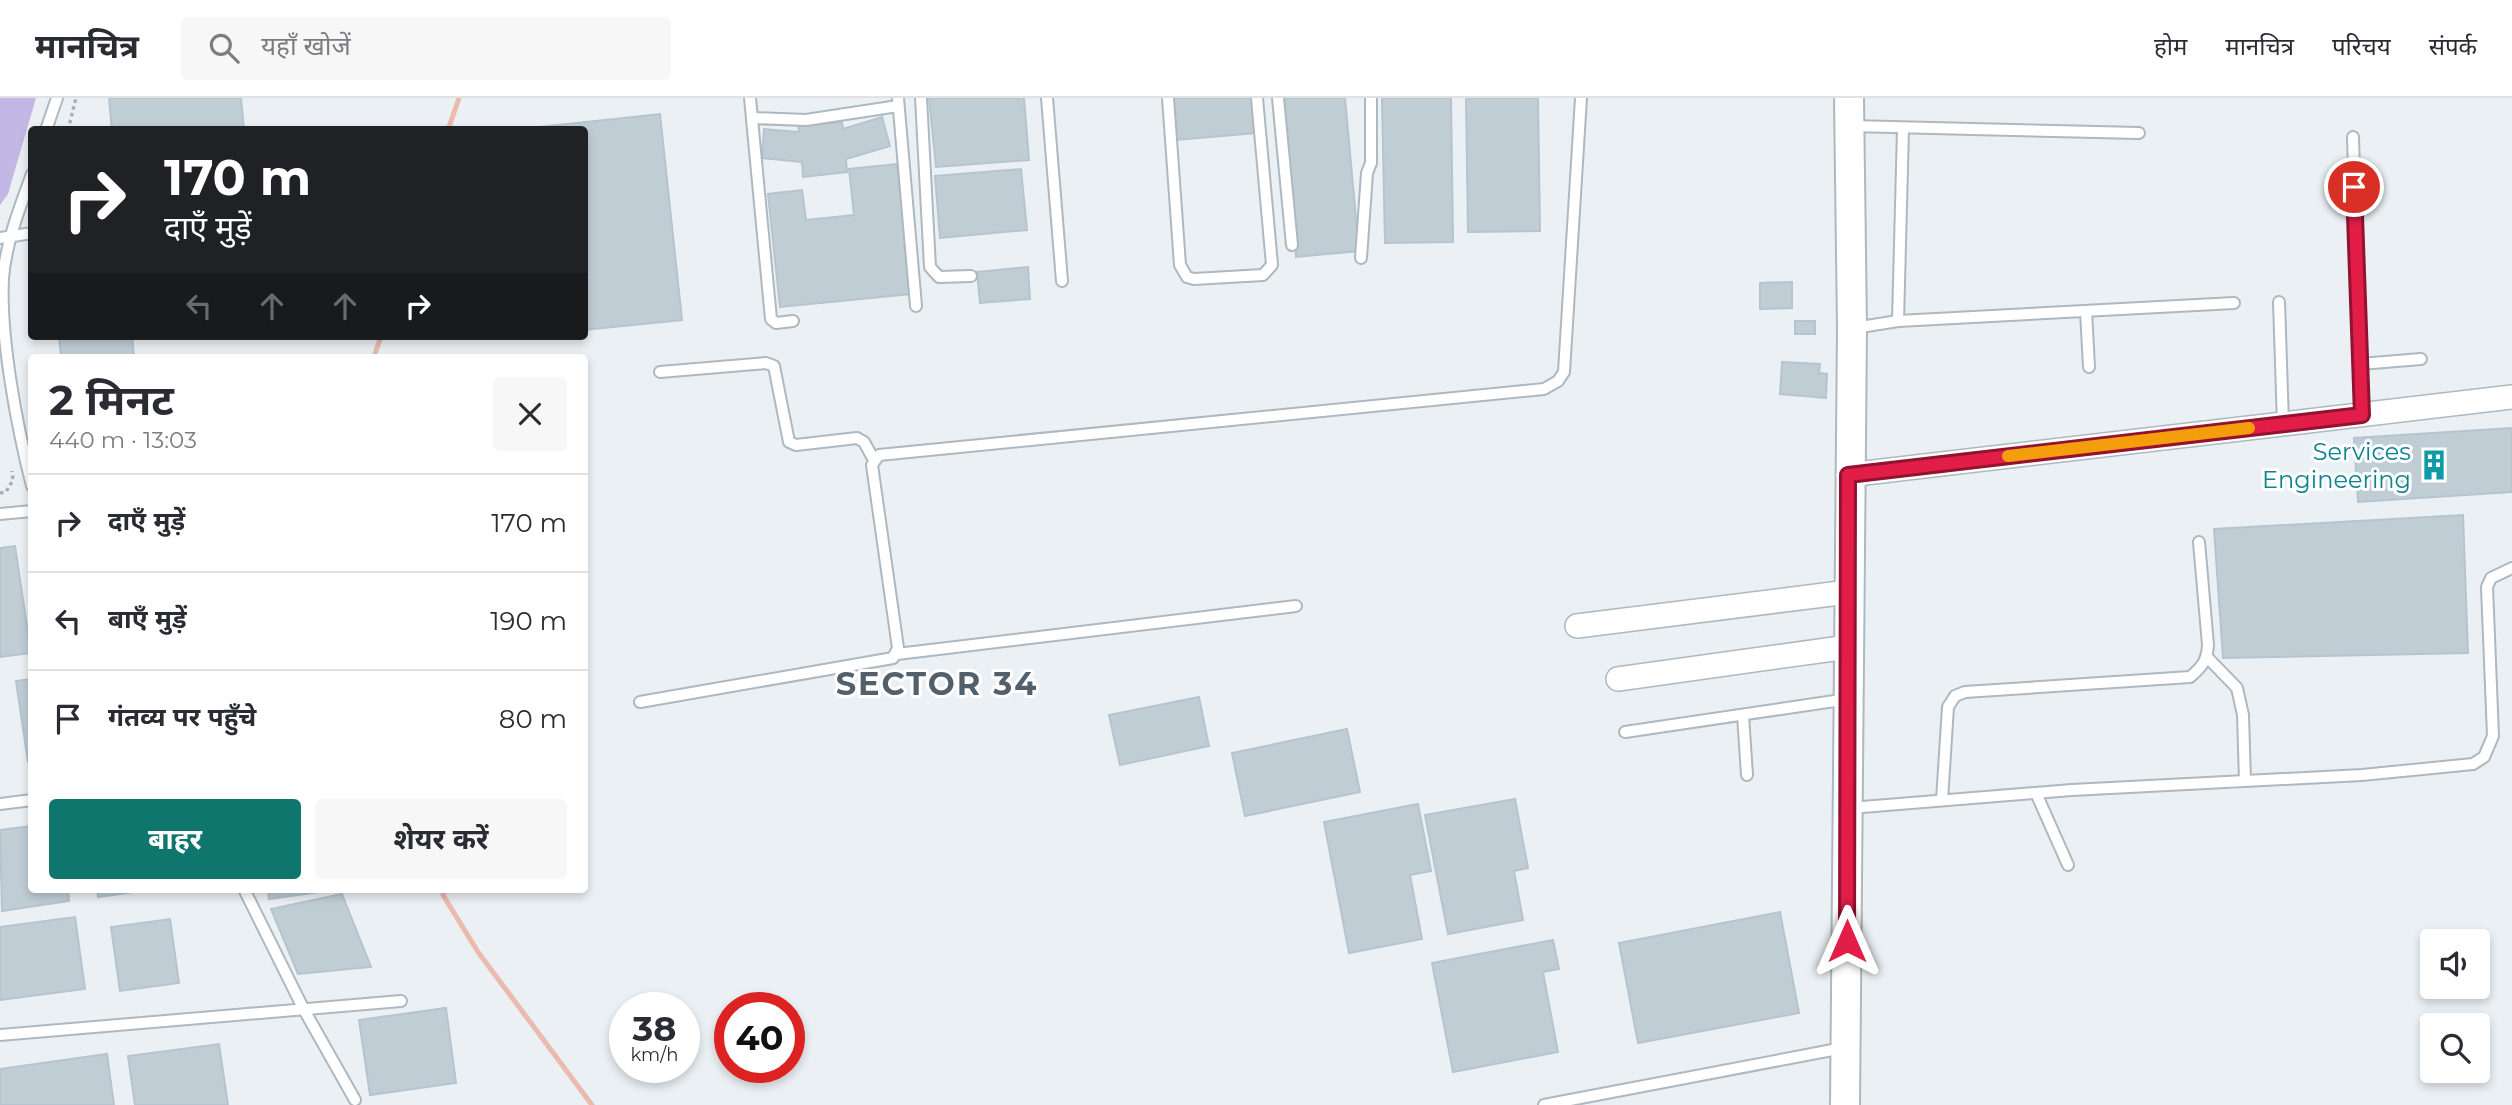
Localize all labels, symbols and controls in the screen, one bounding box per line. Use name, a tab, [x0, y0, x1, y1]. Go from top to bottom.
search box	[181, 17, 671, 80]
text: मानचित्र	[35, 26, 139, 66]
icon: search	[205, 29, 243, 67]
text: यहाँ खोजें	[261, 30, 351, 62]
text: होम	[2154, 32, 2187, 61]
text: मानचित्र	[2225, 32, 2294, 61]
text: परिचय	[2332, 32, 2391, 61]
text: संपर्क	[2429, 32, 2477, 61]
text: 170 m	[164, 148, 311, 207]
icon: right	[49, 154, 140, 245]
pin	[2324, 157, 2384, 217]
icon: arrive	[2335, 168, 2373, 206]
text: दाएँ मुड़ें	[164, 208, 252, 247]
icon: left	[180, 287, 218, 325]
icon: ahead	[253, 287, 291, 325]
icon: ahead	[326, 287, 364, 325]
icon: right	[399, 287, 437, 325]
text: 2 मिनट	[49, 374, 174, 426]
button: close	[493, 377, 567, 451]
text: 440 m · 13:03	[49, 426, 197, 454]
place label: Services Engineering	[2262, 437, 2411, 494]
building icon: Services Engineering	[2417, 448, 2451, 482]
icon: right	[49, 504, 87, 542]
text: दाएँ मुड़ें	[108, 505, 185, 537]
text: 170 m	[491, 507, 567, 539]
icon: left	[49, 602, 87, 640]
text: बाएँ मुड़ें	[108, 603, 187, 635]
text: 190 m	[490, 605, 567, 637]
district label: SECTOR 34	[836, 664, 1038, 703]
icon: arrive	[49, 700, 87, 738]
text: गंतव्य पर पहुँचे	[108, 701, 256, 733]
text: 80 m	[499, 703, 567, 735]
button: बाहर	[49, 799, 301, 879]
button: शेयर करें	[315, 799, 567, 879]
position arrow	[1810, 904, 1884, 978]
map controls	[2420, 929, 2490, 1083]
button: sound	[2420, 929, 2490, 999]
speed limit sign: 40	[714, 992, 805, 1083]
text: 38	[633, 1007, 676, 1050]
button: search	[2420, 1013, 2490, 1083]
text: km/h	[630, 1044, 679, 1066]

